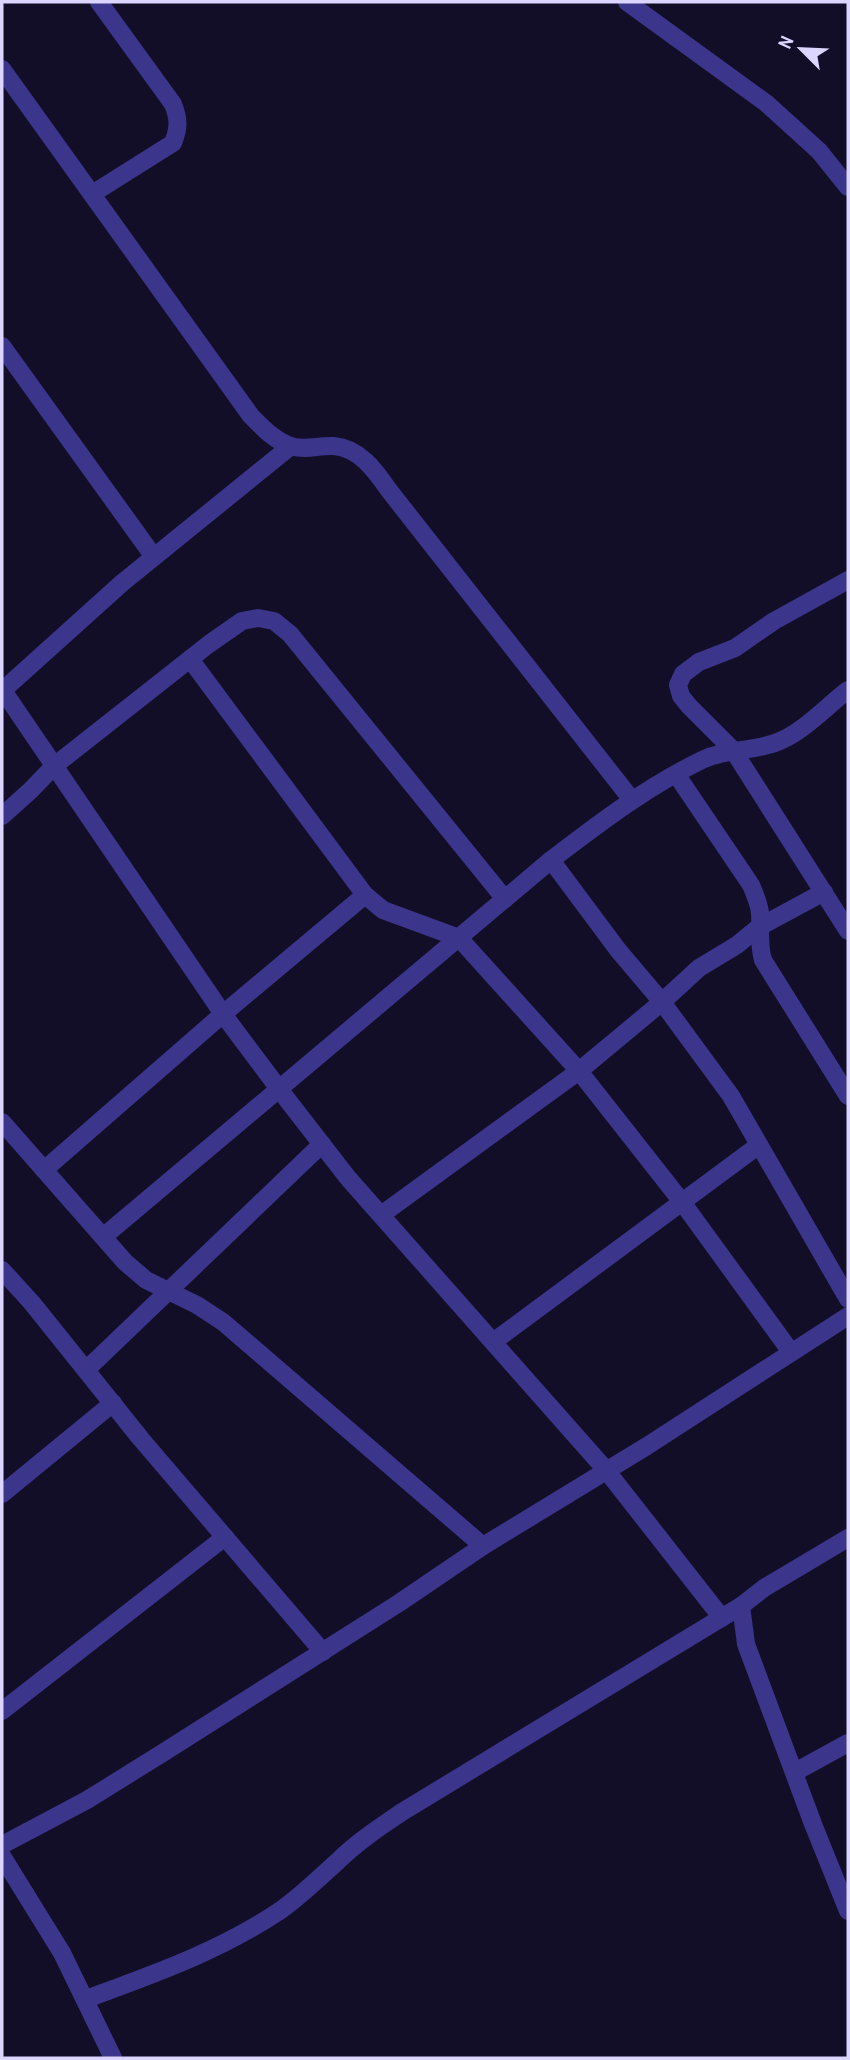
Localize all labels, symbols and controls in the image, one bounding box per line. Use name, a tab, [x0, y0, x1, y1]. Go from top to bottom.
north arrow	[766, 14, 836, 84]
text: N	[771, 32, 800, 53]

